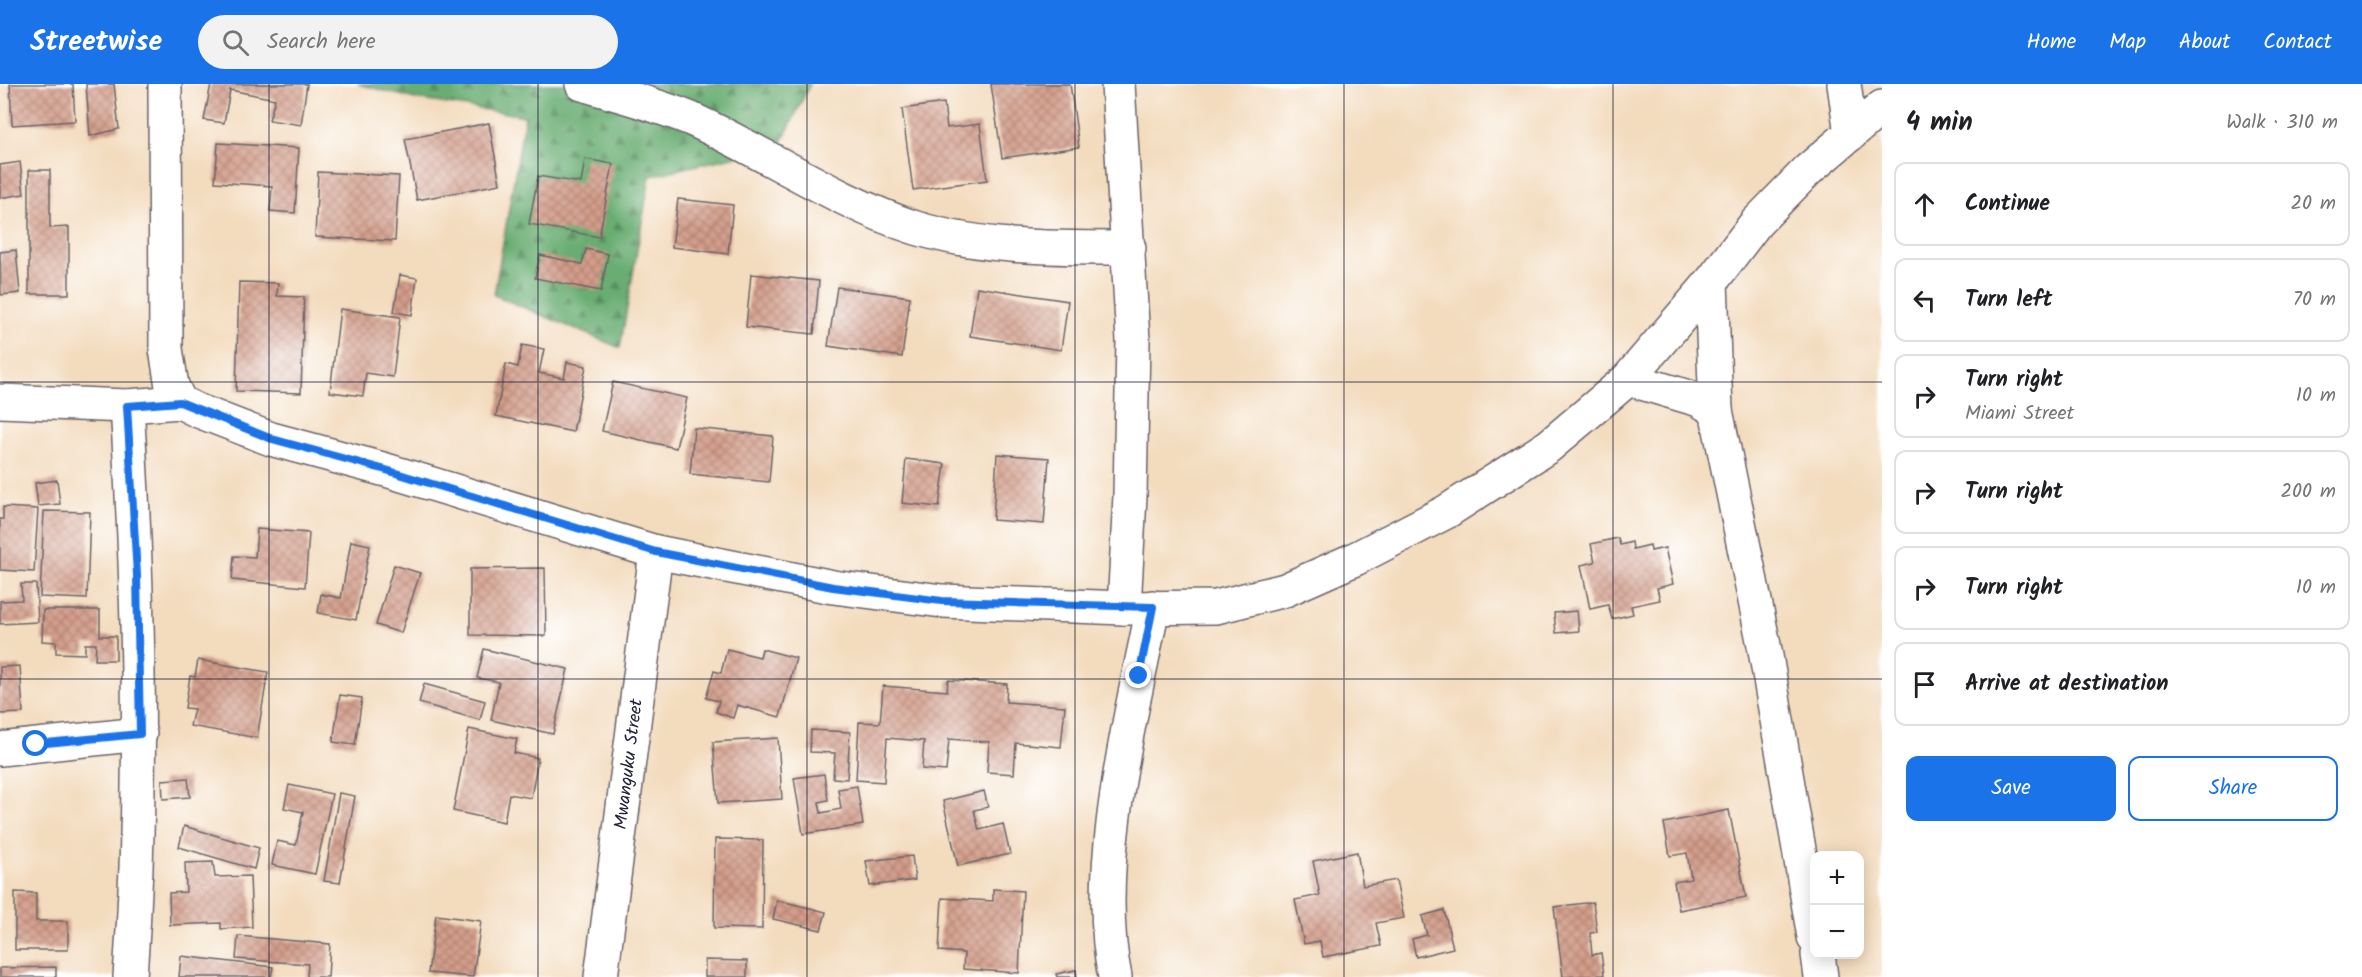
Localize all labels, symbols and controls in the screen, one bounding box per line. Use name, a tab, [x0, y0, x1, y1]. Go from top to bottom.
search box	[198, 15, 618, 69]
text: Streetwise	[30, 20, 162, 65]
text: Search here	[267, 25, 376, 60]
icon: search	[219, 26, 252, 59]
text: Home	[2027, 26, 2076, 59]
text: Map	[2109, 26, 2146, 59]
text: About	[2179, 26, 2230, 59]
text: Contact	[2263, 26, 2332, 59]
text: 4 min	[1906, 102, 1973, 144]
text: Walk · 310 m	[2226, 107, 2338, 139]
text: Continue	[1965, 187, 2050, 222]
icon: ahead	[1908, 188, 1941, 221]
text: 20 m	[2290, 188, 2336, 220]
text: Turn left	[1965, 283, 2052, 318]
icon: left	[1908, 284, 1941, 317]
text: 70 m	[2293, 284, 2336, 316]
text: Turn right	[1965, 363, 2063, 398]
icon: right	[1908, 380, 1941, 413]
text: 10 m	[2296, 380, 2336, 412]
text: Miami Street	[1965, 398, 2074, 430]
text: Turn right	[1965, 475, 2063, 510]
icon: right	[1908, 476, 1941, 509]
text: 200 m	[2280, 476, 2336, 508]
text: Turn right	[1965, 571, 2063, 606]
icon: right	[1908, 572, 1941, 605]
text: 10 m	[2296, 572, 2336, 604]
route end	[1125, 662, 1151, 688]
text: Arrive at destination	[1965, 667, 2168, 702]
icon: arrive	[1908, 668, 1941, 701]
street label: Mwanguku Street	[607, 696, 652, 831]
route start	[22, 730, 48, 756]
button: Save	[1906, 756, 2116, 821]
button: Share	[2128, 756, 2338, 821]
map controls	[1810, 851, 1864, 959]
button: +	[1810, 851, 1864, 905]
button: −	[1810, 905, 1864, 959]

